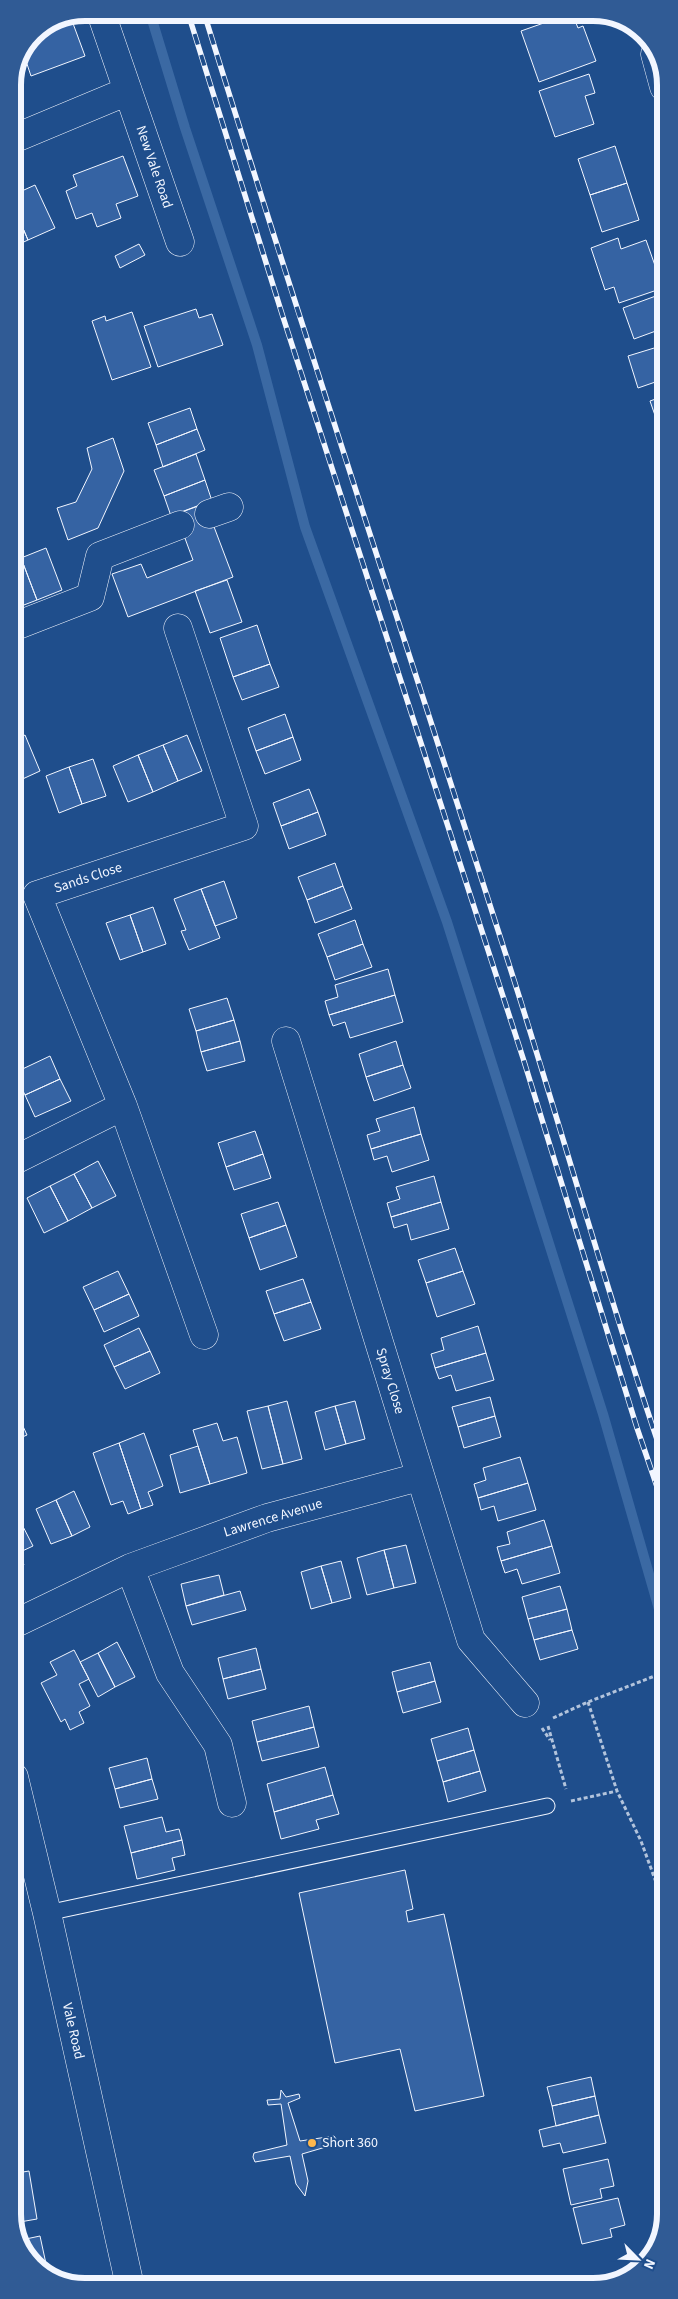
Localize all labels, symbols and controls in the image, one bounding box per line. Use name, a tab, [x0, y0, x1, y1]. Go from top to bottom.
street label: New Vale Road	[131, 123, 177, 211]
street label: Sands Close	[51, 858, 125, 898]
street label: Spray Close	[370, 1346, 410, 1417]
street label: Lawrence Avenue	[221, 1493, 325, 1543]
street label: Vale Road	[57, 2001, 89, 2061]
place label: Short 360	[322, 2133, 378, 2153]
marker: Short 360	[306, 2137, 318, 2149]
north arrow	[613, 2234, 663, 2284]
text: N	[638, 2256, 660, 2272]

